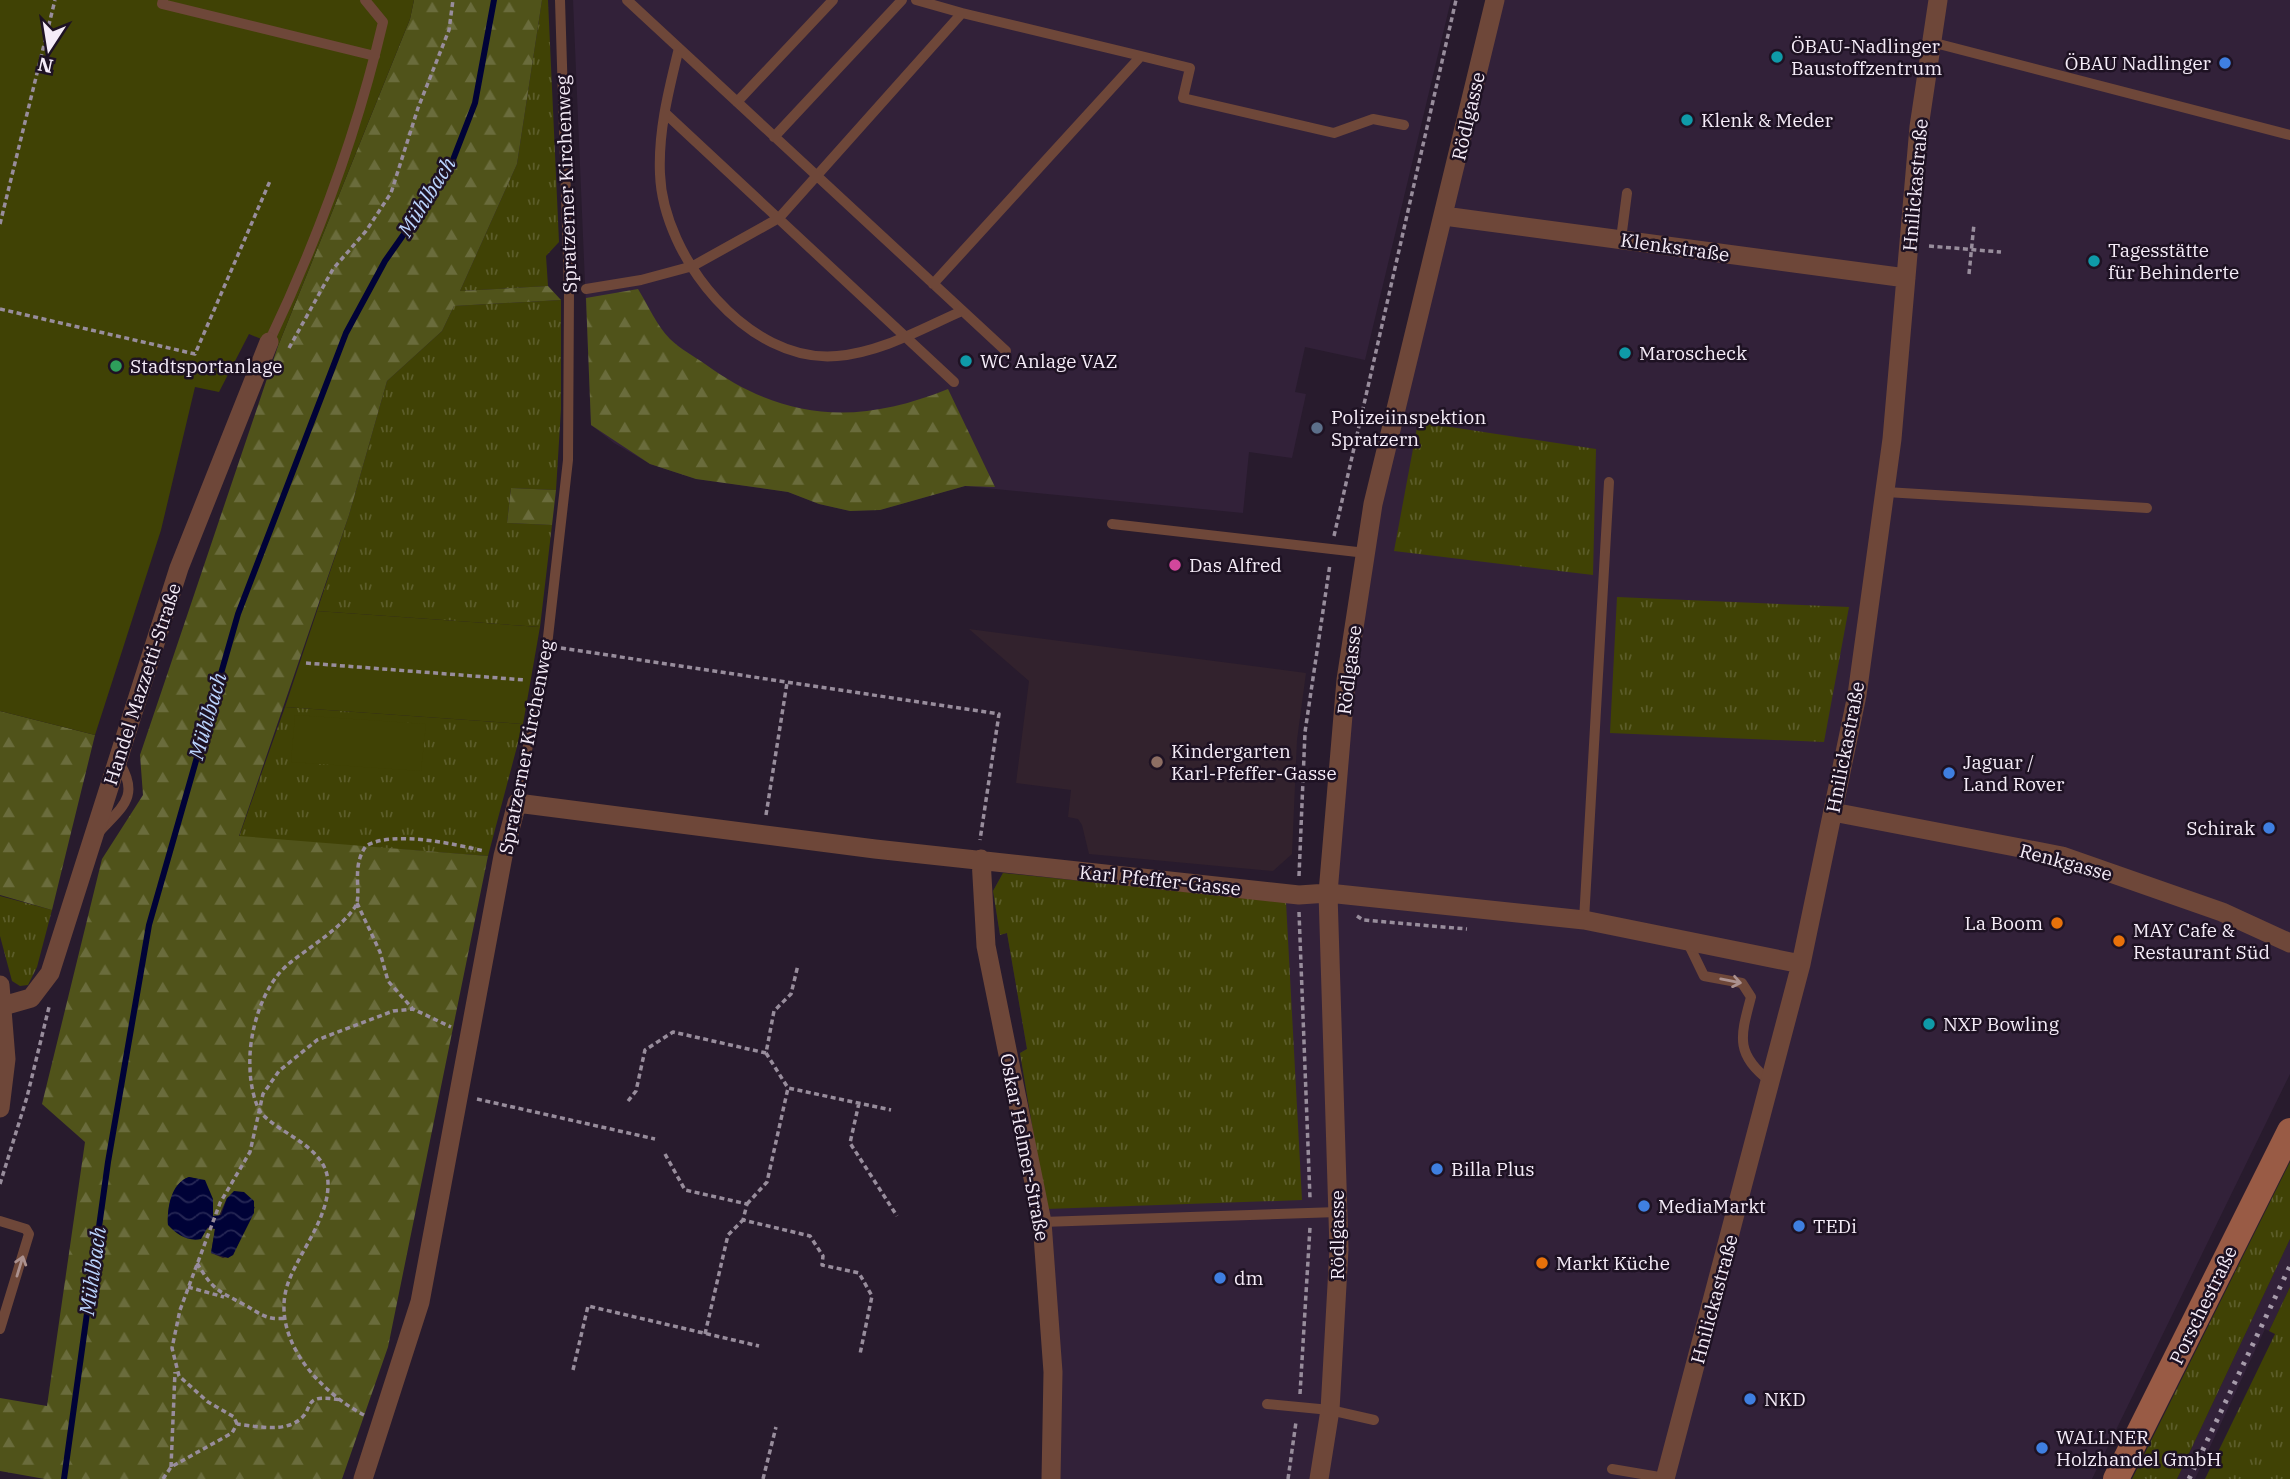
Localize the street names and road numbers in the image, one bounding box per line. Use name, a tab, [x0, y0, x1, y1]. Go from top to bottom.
street label: Rödlgasse	[1446, 69, 1490, 163]
street label: Spratzerner Kirchenweg	[550, 74, 582, 293]
street label: Hnilickastraße	[1897, 118, 1933, 252]
street label: Klenkstraße	[1619, 227, 1731, 267]
street label: Handel Mazzetti-Straße	[98, 580, 186, 788]
street label: Rödlgasse	[1332, 624, 1366, 716]
street label: Spratzerner Kirchenweg	[493, 637, 559, 856]
street label: Hnilickastraße	[1821, 679, 1869, 815]
street label: Renkgasse	[2017, 838, 2115, 886]
street label: Karl Pfeffer-Gasse	[1078, 860, 1242, 900]
street label: Oskar Helmer-Straße	[995, 1051, 1055, 1243]
street label: Rödlgasse	[1325, 1190, 1349, 1280]
street label: Hnilickastraße	[1685, 1232, 1743, 1366]
street label: Porschestraße	[2164, 1242, 2242, 1368]

